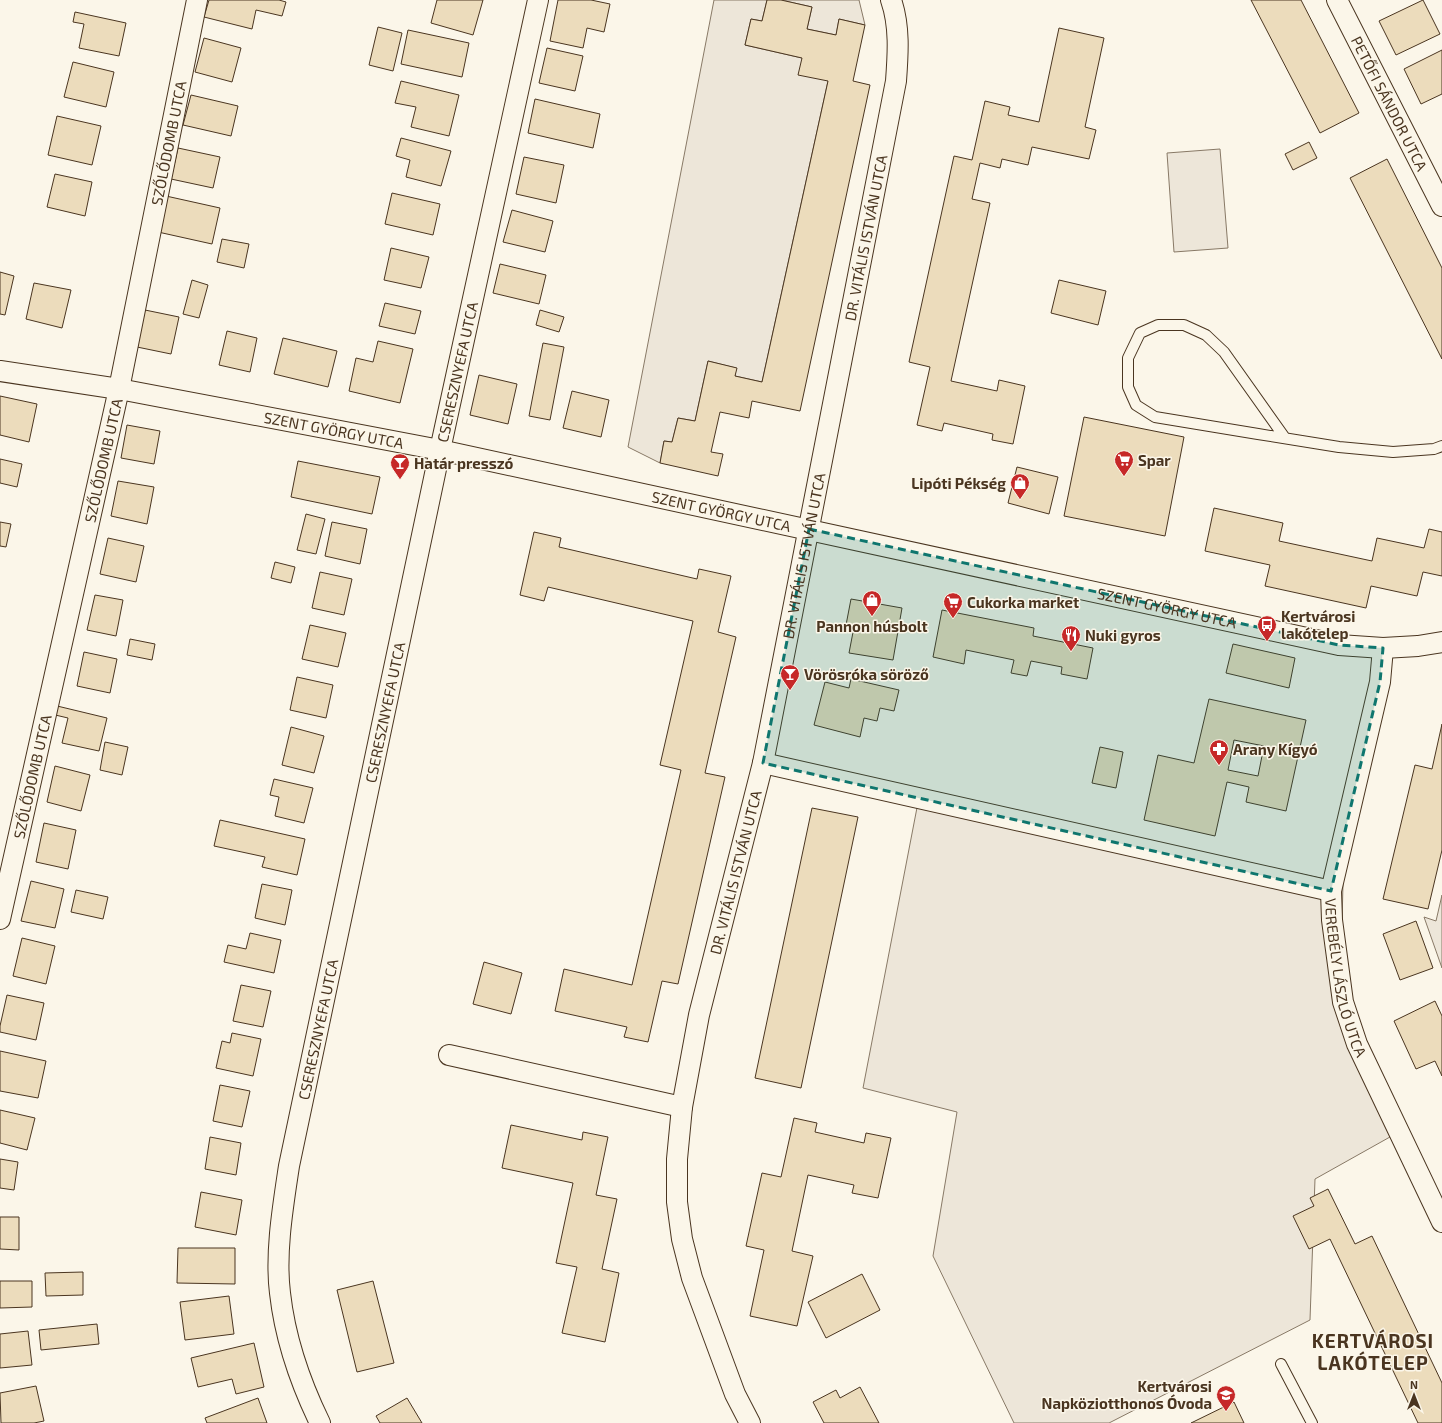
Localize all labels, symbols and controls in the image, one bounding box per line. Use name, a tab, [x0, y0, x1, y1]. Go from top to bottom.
street label: PETŐFI SÁNDOR UTCA	[1348, 33, 1432, 174]
street label: SZŐLŐDOMB UTCA	[147, 79, 190, 207]
street label: DR. VITÁLIS ISTVÁN UTCA	[840, 152, 891, 322]
street label: CSERESZNYEFA UTCA	[433, 299, 481, 444]
street label: SZŐLŐDOMB UTCA	[80, 396, 126, 524]
street label: SZENT GYÖRGY UTCA	[262, 408, 406, 452]
supermarket icon: Spar	[1113, 449, 1135, 477]
place label: Spar	[1138, 451, 1171, 469]
bar icon: Határ presszó	[389, 452, 411, 480]
place label: Határ presszó	[414, 454, 513, 472]
street label: DR. VITÁLIS ISTVÁN UTCA	[778, 470, 829, 640]
shop icon: Lipóti Pékség	[1009, 472, 1031, 500]
place label: Lipóti Pékség	[911, 474, 1006, 492]
street label: SZENT GYÖRGY UTCA	[650, 487, 793, 535]
street label: SZENT GYÖRGY UTCA	[1096, 584, 1239, 632]
shop icon: Pannon húsbolt	[861, 589, 883, 617]
supermarket icon: Cukorka market	[942, 591, 964, 619]
place label: Cukorka market	[967, 593, 1079, 611]
place label: Kertvárosi lakótelep	[1281, 607, 1355, 642]
bus stop icon: Kertvárosi lakótelep	[1256, 614, 1278, 642]
place label: Pannon húsbolt	[816, 617, 928, 635]
restaurant icon: Nuki gyros	[1060, 624, 1082, 652]
place label: Nuki gyros	[1085, 626, 1161, 645]
street label: CSERESZNYEFA UTCA	[361, 640, 408, 784]
bar icon: Vörösróka söröző	[779, 663, 801, 691]
place label: Vörösróka söröző	[804, 665, 929, 683]
street label: SZŐLŐDOMB UTCA	[9, 712, 55, 840]
pharmacy icon: Arany Kígyó	[1208, 738, 1230, 766]
place label: Arany Kígyó	[1233, 740, 1318, 759]
street label: DR. VITÁLIS ISTVÁN UTCA	[706, 788, 765, 956]
street label: VEREBÉLY LÁSZLÓ UTCA	[1322, 898, 1371, 1060]
street label: CSERESZNYEFA UTCA	[294, 957, 342, 1101]
district label: KERTVÁROSI LAKÓTELEP	[1312, 1329, 1434, 1374]
north arrow	[1394, 1375, 1434, 1415]
place label: Kertvárosi Napköziotthonos Óvoda	[1042, 1377, 1212, 1412]
text: N	[1410, 1378, 1418, 1391]
school or university icon: Kertvárosi Napköziotthonos Óvoda	[1215, 1384, 1237, 1412]

